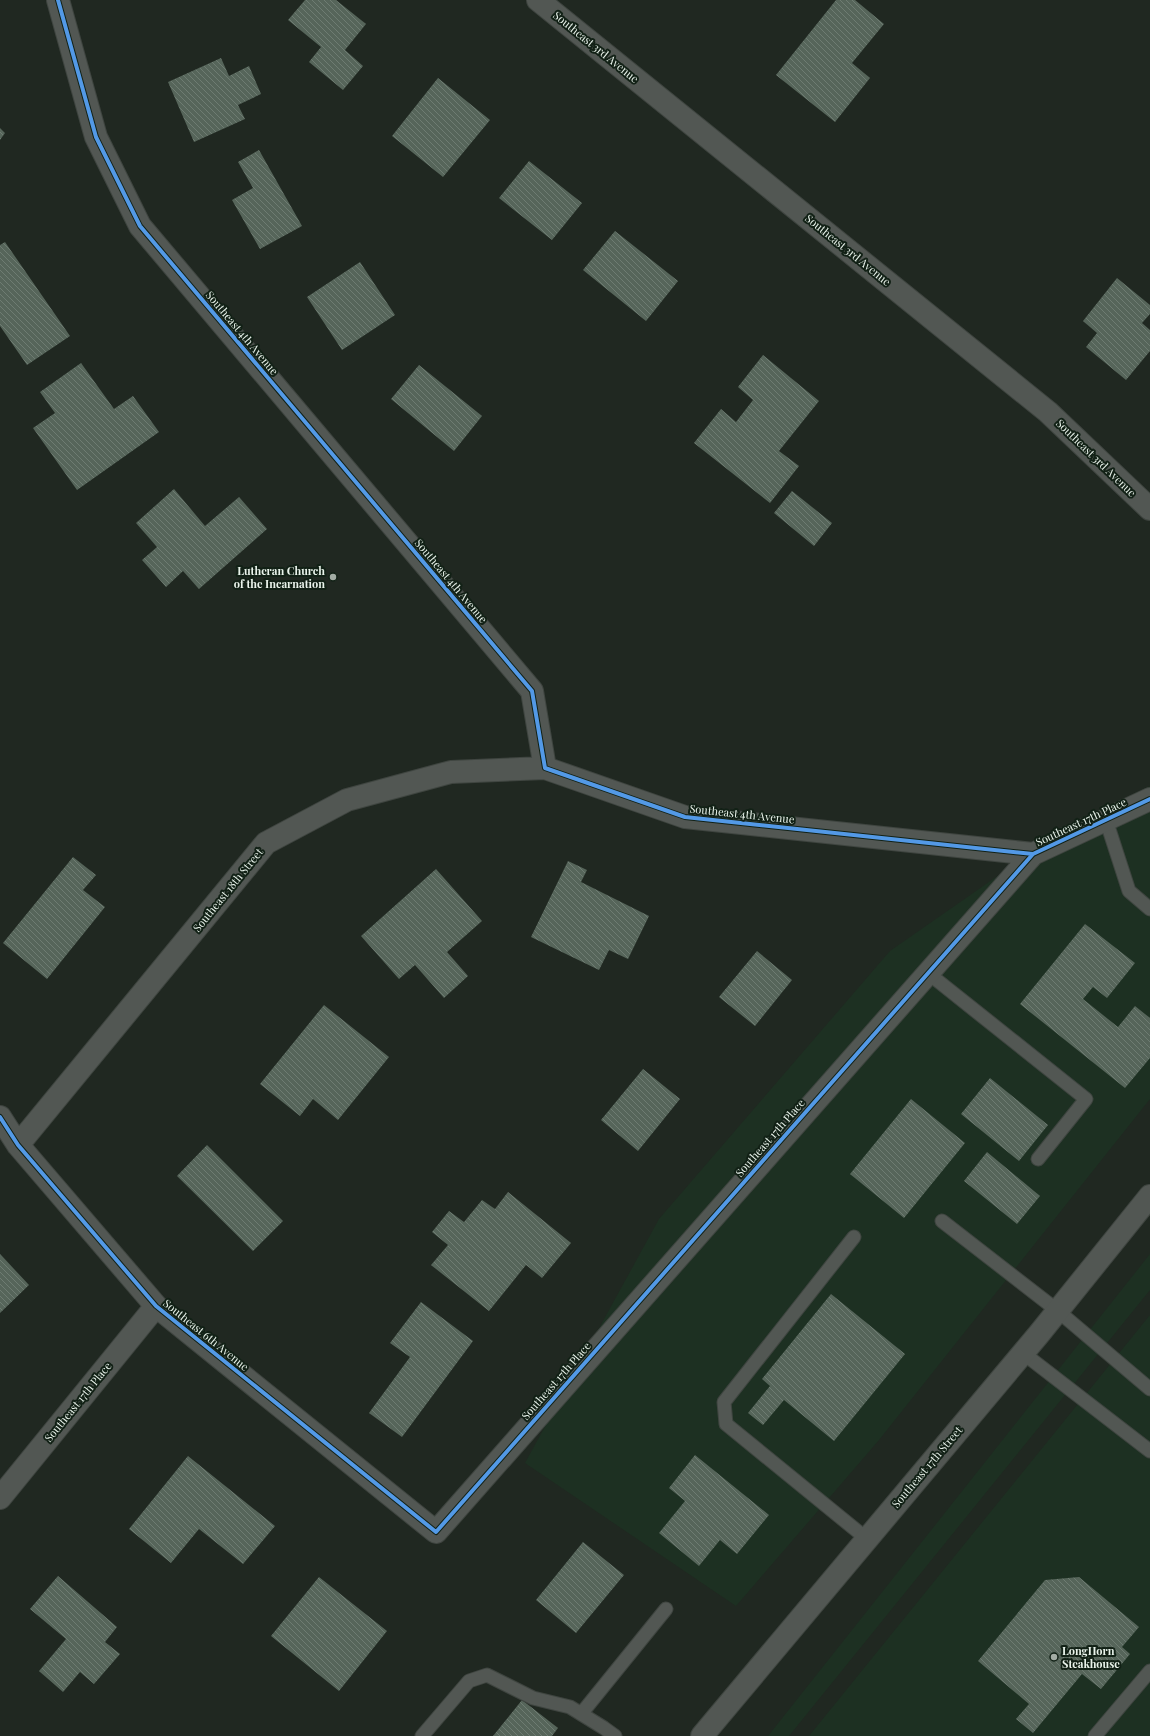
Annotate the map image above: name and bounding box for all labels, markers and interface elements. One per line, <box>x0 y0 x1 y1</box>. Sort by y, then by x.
street label: Southeast 3rd Avenue <box>550 7 642 86</box>
street label: Southeast 3rd Avenue <box>802 210 894 289</box>
street label: Southeast 4th Avenue <box>203 288 282 378</box>
street label: Southeast 3rd Avenue <box>1053 415 1140 500</box>
street label: Southeast 4th Avenue <box>412 536 491 626</box>
place label: Lutheran Church of the Incarnation <box>234 563 325 591</box>
marker: Lutheran Church of the Incarnation <box>328 572 338 582</box>
street label: Southeast 17th Place <box>1033 794 1129 849</box>
street label: Southeast 4th Avenue <box>689 801 796 827</box>
street label: Southeast 18th Street <box>189 845 266 935</box>
street label: Southeast 17th Place <box>732 1095 808 1180</box>
street label: Southeast 6th Avenue <box>160 1295 252 1374</box>
street label: Southeast 17th Place <box>518 1338 594 1423</box>
street label: Southeast 17th Place <box>41 1358 115 1445</box>
street label: Southeast 17th Street <box>888 1423 965 1511</box>
place label: LongHorn Steakhouse <box>1062 1643 1120 1671</box>
marker: LongHorn Steakhouse <box>1049 1652 1059 1662</box>

